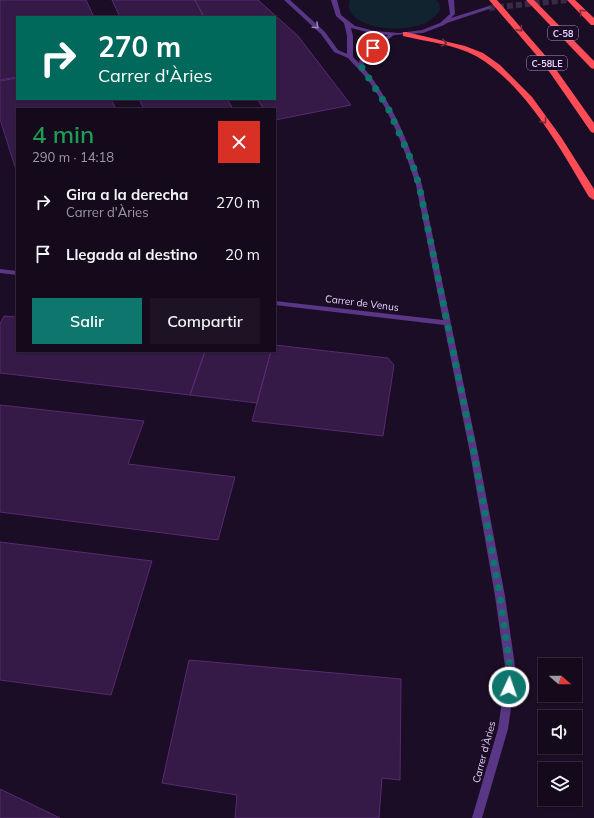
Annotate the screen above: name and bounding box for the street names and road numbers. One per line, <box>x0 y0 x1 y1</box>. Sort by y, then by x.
road number: C-58 <box>548 26 578 40</box>
road number: C-58LE <box>527 56 567 70</box>
street label: Carrer de Venus <box>324 292 400 314</box>
street label: Carrer d'Àries <box>469 720 499 784</box>

